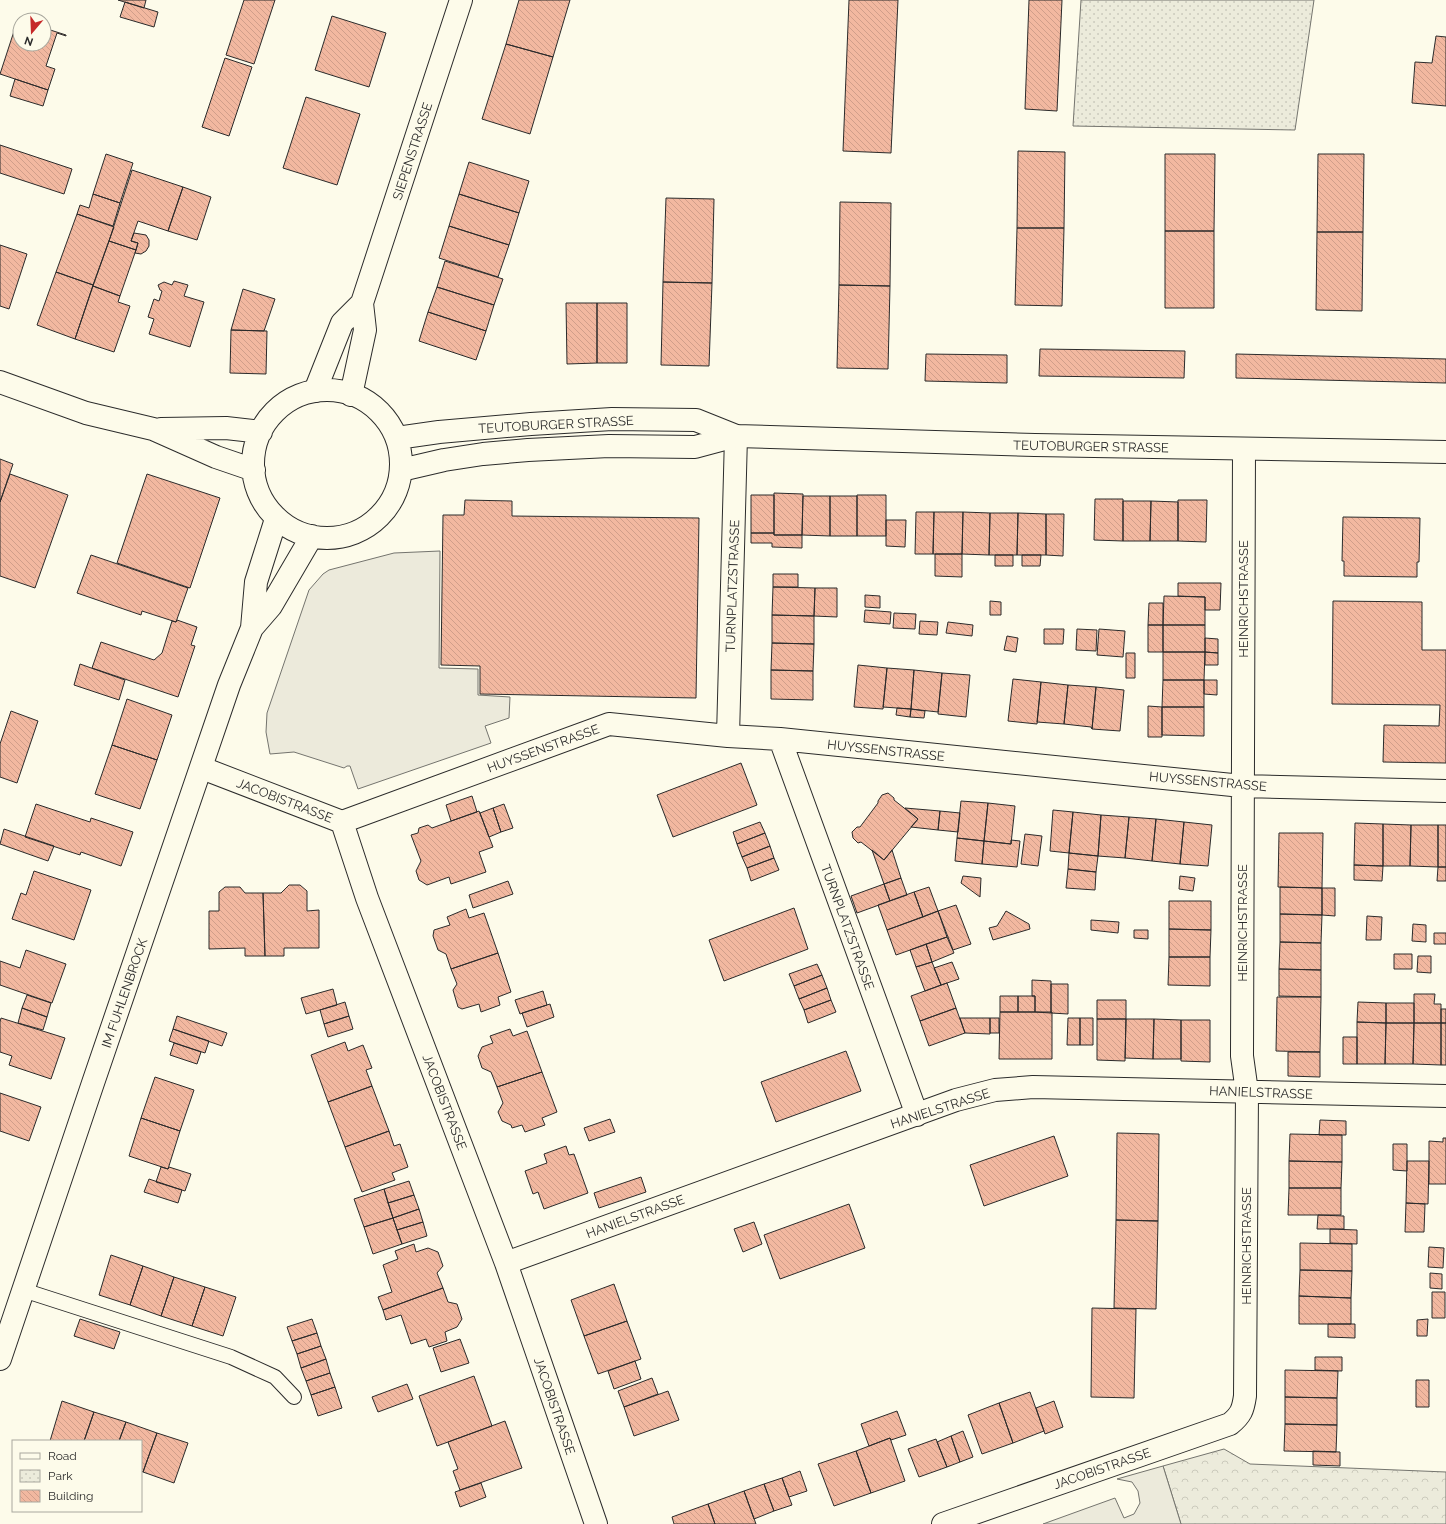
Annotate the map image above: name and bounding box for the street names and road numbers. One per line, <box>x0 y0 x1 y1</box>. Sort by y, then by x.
street label: SIEPENSTRASSE <box>390 100 435 202</box>
street label: TEUTOBURGER STRASSE <box>478 413 634 436</box>
street label: TEUTOBURGER STRASSE <box>1013 438 1169 455</box>
street label: TURNPLATZSTRASSE <box>723 519 742 653</box>
street label: HEINRICHSTRASSE <box>1236 540 1251 658</box>
street label: HUYSSENSTRASSE <box>485 721 601 776</box>
street label: HUYSSENSTRASSE <box>827 737 945 764</box>
street label: HUYSSENSTRASSE <box>1149 769 1267 794</box>
street label: JACOBISTRASSE <box>235 775 335 826</box>
street label: TURNPLATZSTRASSE <box>818 862 877 992</box>
street label: HEINRICHSTRASSE <box>1235 864 1250 982</box>
street label: IM FUHLENBROCK <box>99 936 150 1050</box>
street label: JACOBISTRASSE <box>419 1052 470 1152</box>
street label: HANIELSTRASSE <box>1209 1083 1313 1102</box>
street label: HANIELSTRASSE <box>889 1085 992 1132</box>
street label: HEINRICHSTRASSE <box>1239 1187 1254 1305</box>
street label: HANIELSTRASSE <box>584 1192 687 1241</box>
street label: JACOBISTRASSE <box>531 1356 578 1457</box>
street label: JACOBISTRASSE <box>1052 1445 1153 1492</box>

